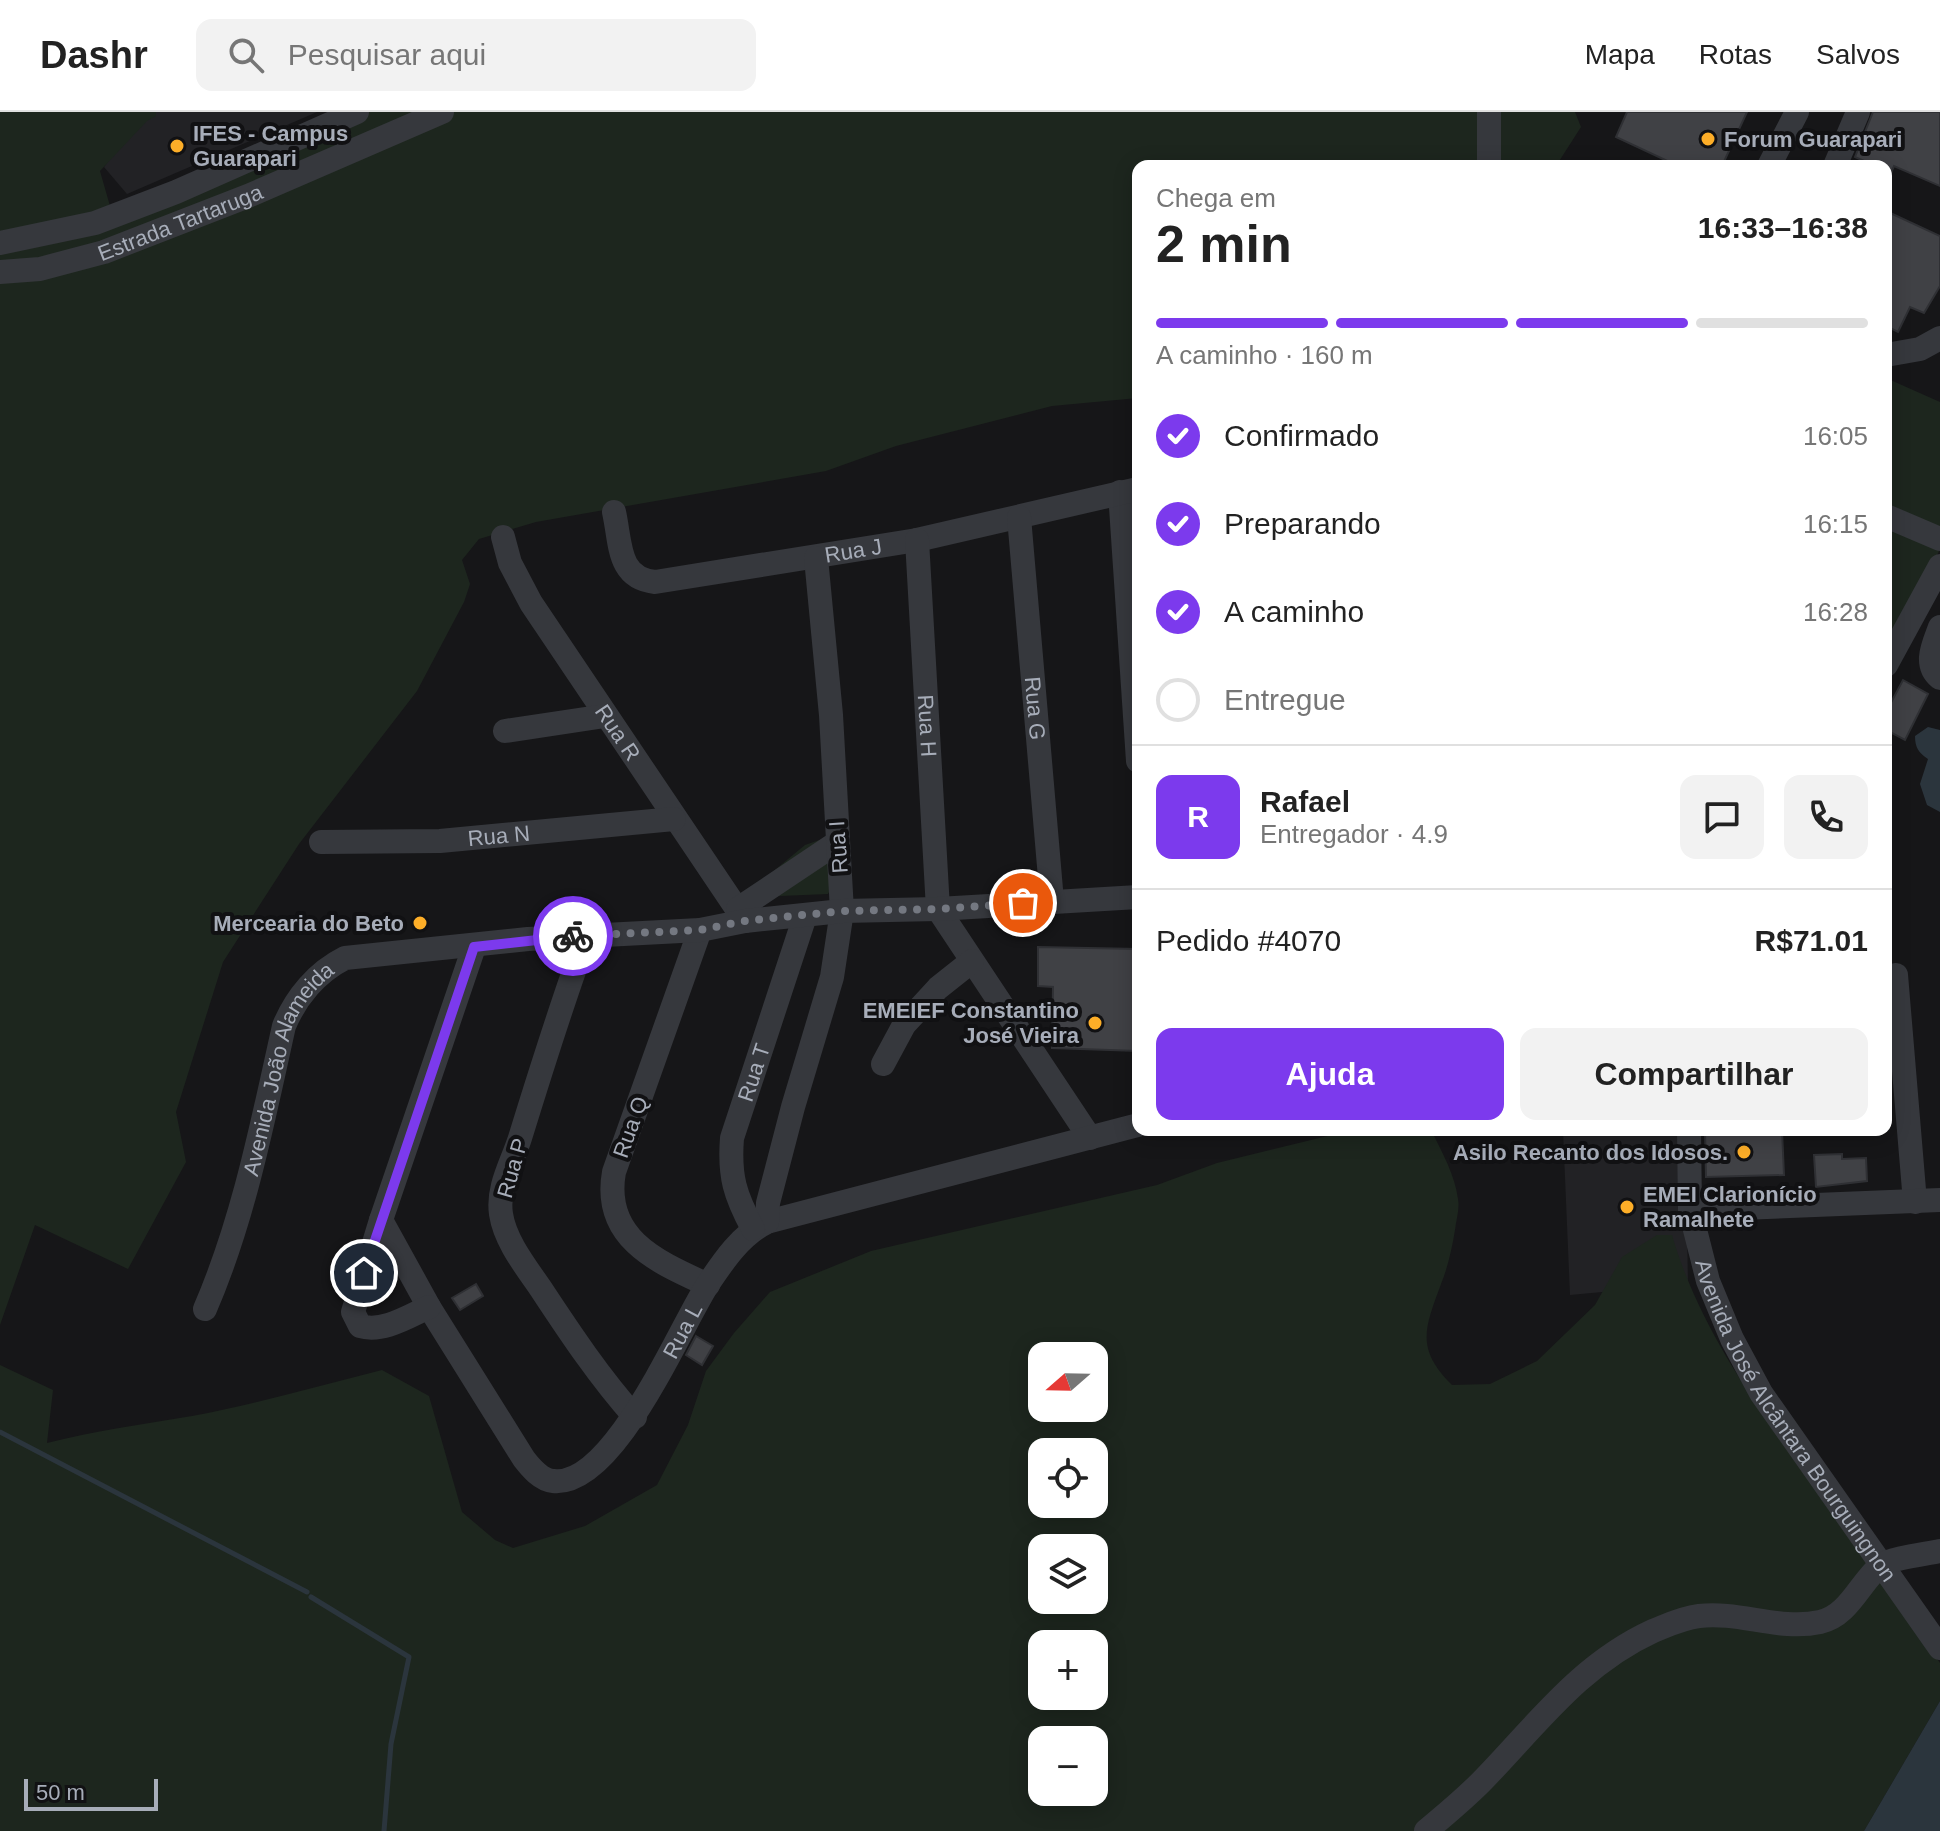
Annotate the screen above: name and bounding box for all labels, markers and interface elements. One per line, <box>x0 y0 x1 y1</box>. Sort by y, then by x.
search box <box>196 19 756 91</box>
icon: search <box>224 33 268 77</box>
text: Dashr <box>40 34 148 76</box>
text: Pesquisar aqui <box>288 38 486 71</box>
text: Mapa <box>1585 39 1655 70</box>
text: Rotas <box>1699 39 1772 70</box>
text: Salvos <box>1816 39 1900 70</box>
place label: IFES - Campus Guarapari <box>193 121 348 171</box>
place label: Forum Guarapari <box>1724 127 1902 152</box>
marker: Forum Guarapari <box>1699 130 1717 148</box>
marker: IFES - Campus Guarapari <box>168 137 186 155</box>
street label: Estrada Tartaruga <box>94 179 267 266</box>
text: Chega em <box>1156 183 1276 213</box>
text: 16:33–16:38 <box>1698 211 1868 244</box>
text: 2 min <box>1156 215 1292 273</box>
text: A caminho · 160 m <box>1156 340 1373 370</box>
icon: check <box>1156 414 1200 458</box>
text: Confirmado <box>1224 419 1379 452</box>
text: 16:05 <box>1803 421 1868 451</box>
icon: check <box>1156 502 1200 546</box>
text: Preparando <box>1224 507 1381 540</box>
text: 16:15 <box>1803 509 1868 539</box>
street label: Rua J <box>823 534 884 568</box>
icon: check <box>1156 590 1200 634</box>
text: A caminho <box>1224 595 1364 628</box>
text: 16:28 <box>1803 597 1868 627</box>
street label: Rua G <box>1020 676 1050 741</box>
text: Entregue <box>1224 683 1346 716</box>
street label: Rua H <box>913 694 941 758</box>
street label: Rua R <box>590 700 645 765</box>
button: chat <box>1680 775 1764 859</box>
button: phone <box>1784 775 1868 859</box>
text: Rafael <box>1260 785 1350 818</box>
text: R <box>1187 800 1209 833</box>
text: Entregador · 4.9 <box>1260 819 1448 849</box>
street label: Rua I <box>824 820 853 874</box>
street label: Rua N <box>467 821 531 851</box>
pin <box>989 869 1057 937</box>
icon: bag <box>1001 881 1045 925</box>
courier <box>533 896 613 976</box>
place label: Mercearia do Beto <box>213 911 404 936</box>
marker: Mercearia do Beto <box>411 914 429 932</box>
icon: bike <box>551 914 595 958</box>
text: Pedido #4070 <box>1156 924 1341 957</box>
text: R$71.01 <box>1755 924 1868 957</box>
street label: Avenida João Alameida <box>238 956 339 1178</box>
place label: EMEIEF Constantino José Vieira <box>863 998 1080 1048</box>
marker: EMEIEF Constantino José Vieira <box>1086 1014 1104 1032</box>
button: Ajuda <box>1156 1028 1504 1120</box>
button: Compartilhar <box>1520 1028 1868 1120</box>
street label: Rua T <box>733 1041 775 1105</box>
street label: Rua Q <box>608 1093 653 1161</box>
street label: Rua P <box>492 1135 533 1201</box>
place label: Asilo Recanto dos Idosos. <box>1453 1140 1728 1165</box>
marker: Asilo Recanto dos Idosos. <box>1735 1143 1753 1161</box>
place label: EMEI Clarionício Ramalhete <box>1643 1182 1817 1232</box>
marker: EMEI Clarionício Ramalhete <box>1618 1198 1636 1216</box>
pin <box>330 1239 398 1307</box>
icon: home <box>342 1251 386 1295</box>
street label: Avenida José Alcântara Bourguingnon <box>1690 1257 1901 1586</box>
street label: Rua L <box>658 1299 707 1363</box>
north arrow <box>1028 1342 1108 1422</box>
map controls <box>1028 1342 1108 1806</box>
button: locate <box>1028 1438 1108 1518</box>
button: layers <box>1028 1534 1108 1614</box>
button: + <box>1028 1630 1108 1710</box>
button: − <box>1028 1726 1108 1806</box>
scale bar <box>24 1775 158 1811</box>
text: 50 m <box>36 1780 85 1805</box>

